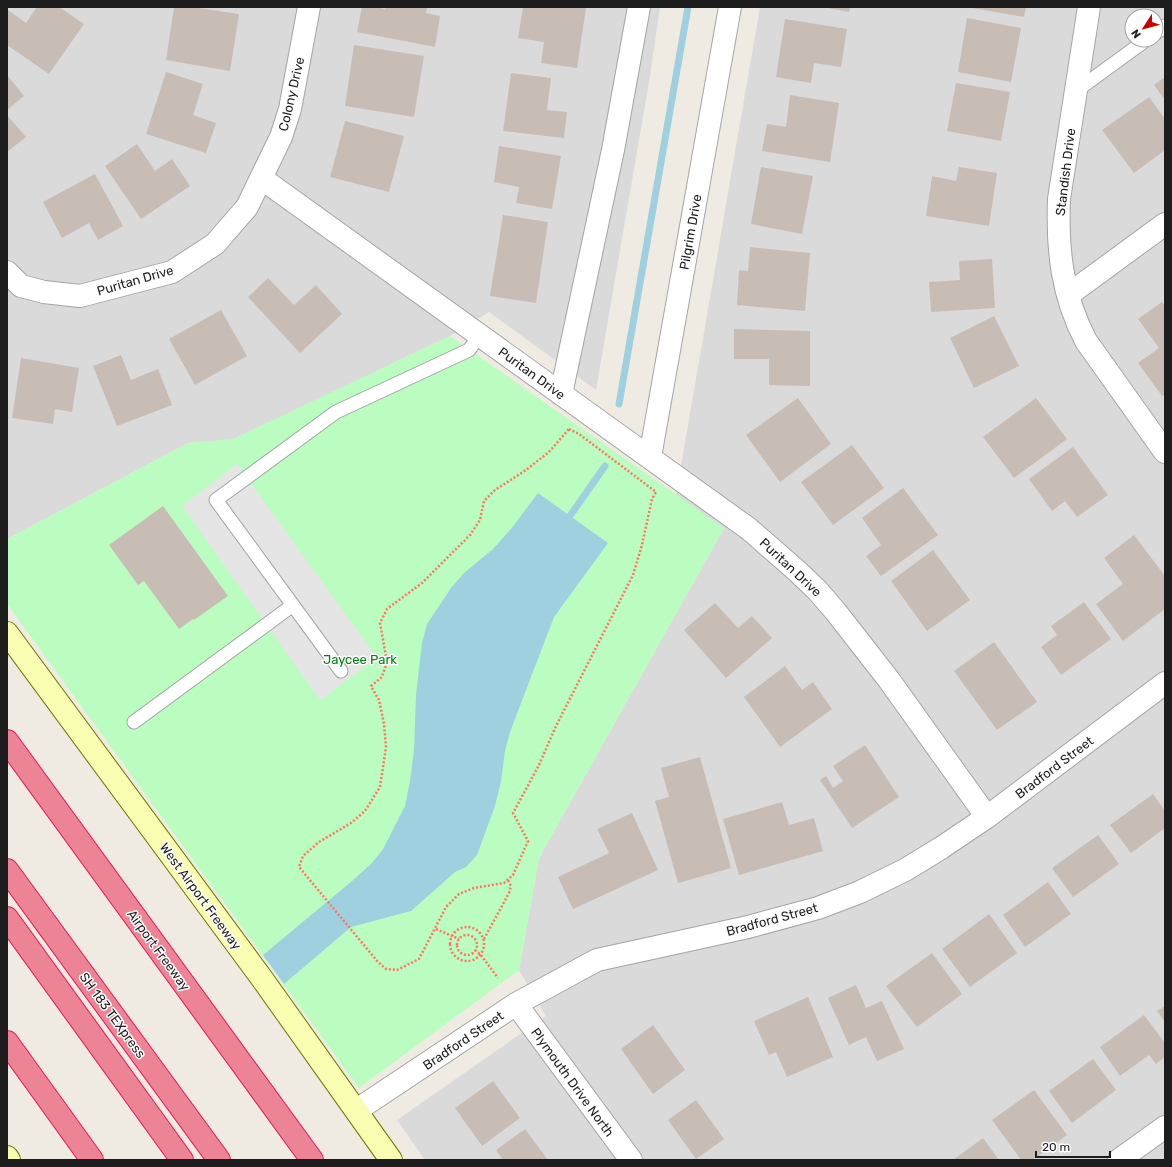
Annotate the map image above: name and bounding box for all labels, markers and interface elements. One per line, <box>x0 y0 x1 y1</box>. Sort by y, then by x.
north arrow <box>1124 8 1164 48</box>
text: N <box>1129 26 1144 41</box>
street label: Colony Drive <box>276 56 307 133</box>
street label: Standish Drive <box>1053 127 1078 217</box>
street label: Pilgrim Drive <box>676 193 706 271</box>
street label: Puritan Drive <box>95 262 175 299</box>
street label: Puritan Drive <box>495 344 568 403</box>
street label: Puritan Drive <box>757 535 825 600</box>
park label: Jaycee Park <box>323 652 397 667</box>
street label: Bradford Street <box>1012 733 1096 802</box>
street label: West Airport Freeway <box>157 839 245 953</box>
street label: Bradford Street <box>725 900 820 939</box>
street label: Airport Freeway <box>124 906 194 994</box>
street label: SH 183 TEXpress <box>77 970 149 1061</box>
street label: Bradford Street <box>420 1008 506 1073</box>
street label: Plymouth Drive North <box>528 1025 617 1140</box>
scale bar <box>1036 1133 1110 1159</box>
text: 20 m <box>1042 1140 1070 1154</box>

